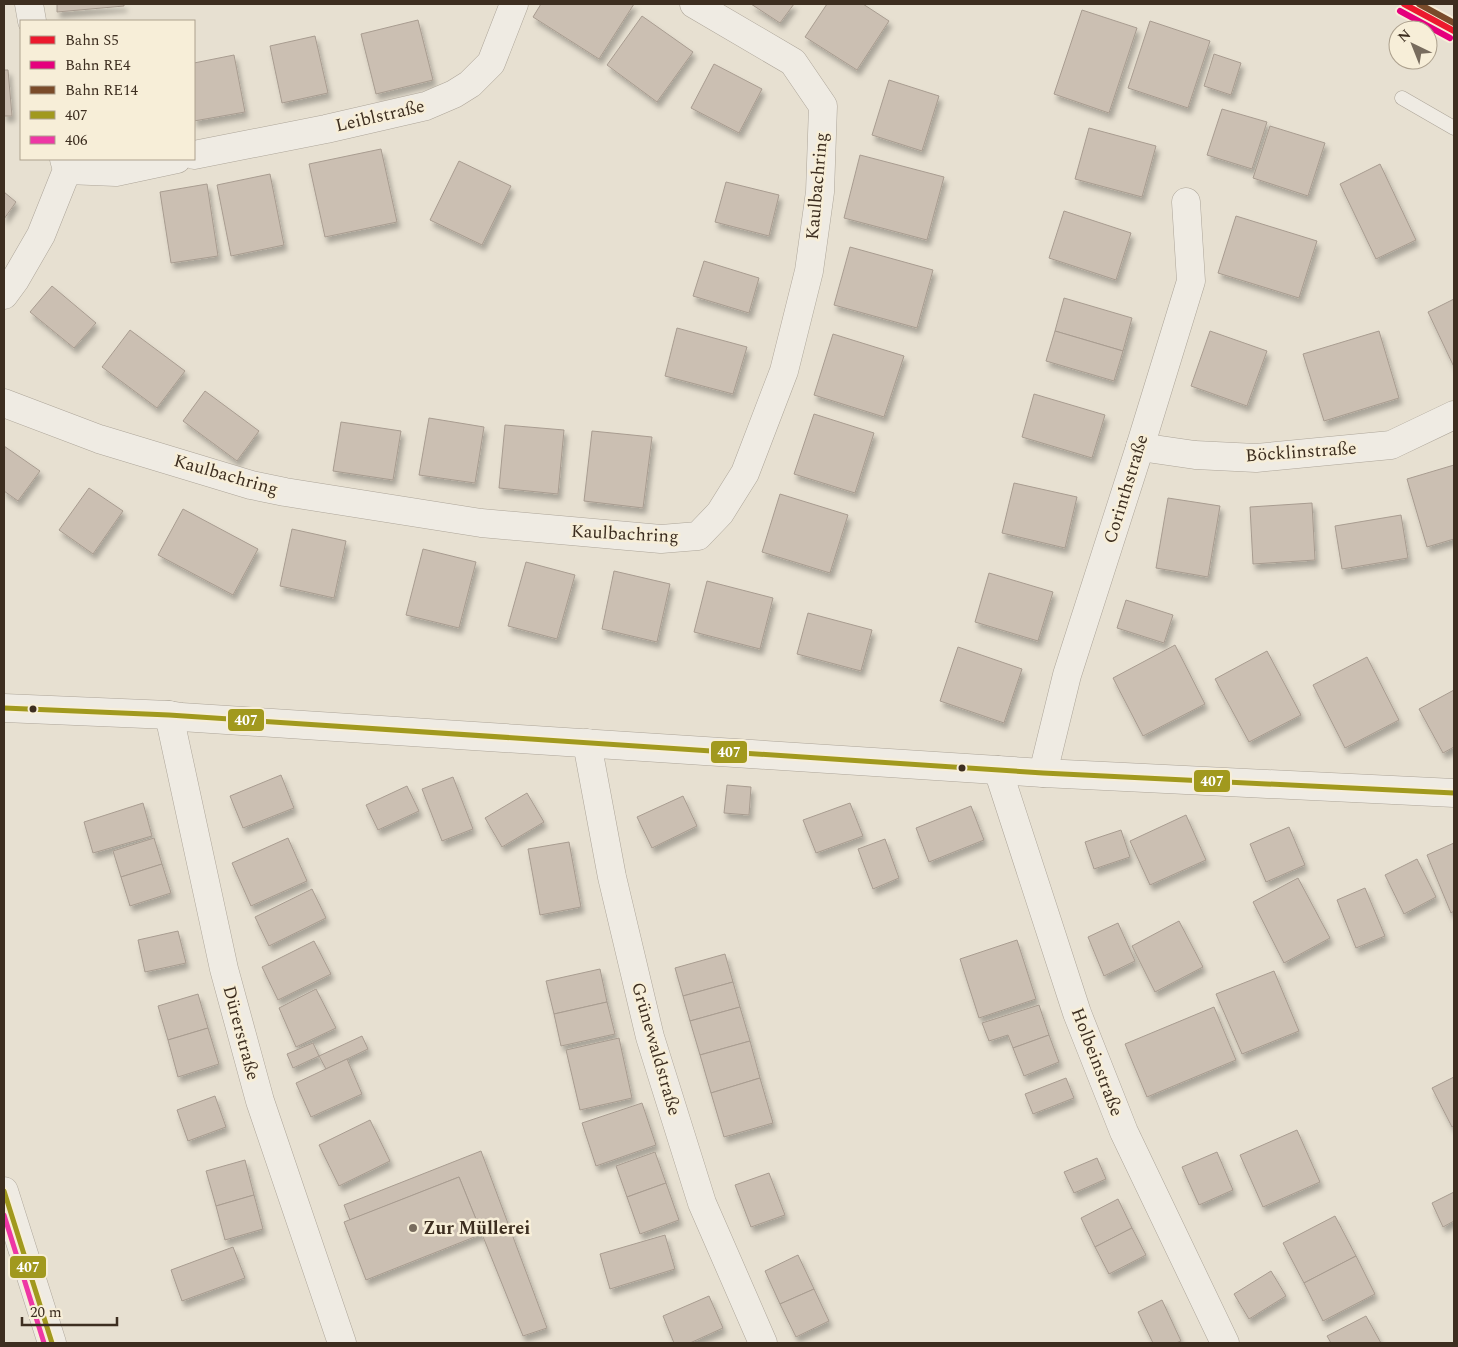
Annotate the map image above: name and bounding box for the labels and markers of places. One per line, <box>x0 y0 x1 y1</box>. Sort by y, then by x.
unlabelled marker <box>28 704 38 714</box>
unlabelled marker <box>957 763 967 773</box>
place label: Zur Müllerei <box>423 1215 530 1242</box>
marker: Zur Müllerei <box>407 1222 419 1234</box>

